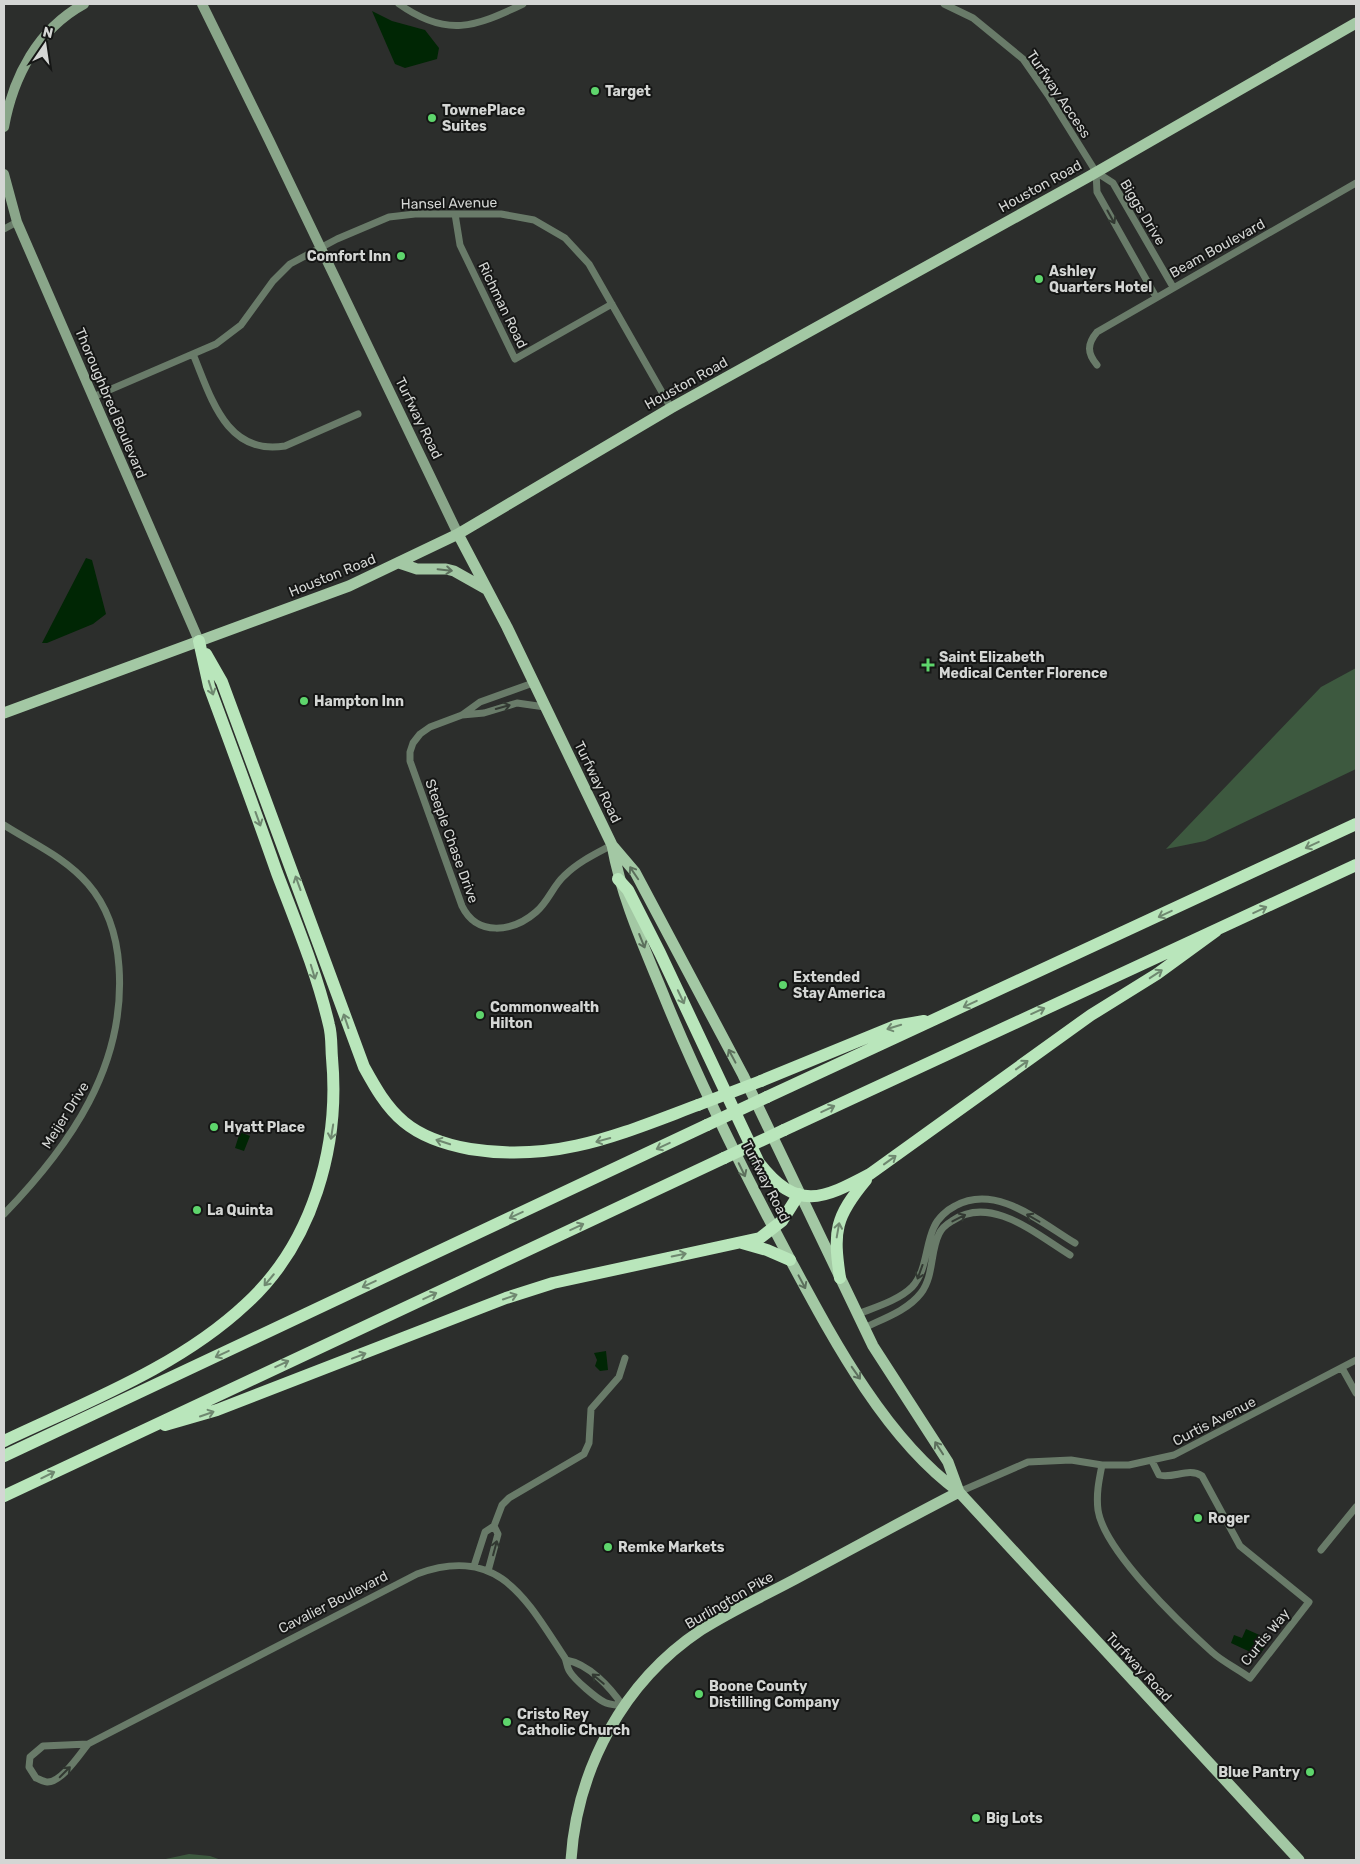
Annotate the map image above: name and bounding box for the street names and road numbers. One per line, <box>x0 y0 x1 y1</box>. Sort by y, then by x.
street label: Turfway Access <box>1023 47 1094 141</box>
street label: Houston Road <box>996 157 1085 216</box>
street label: Biggs Drive <box>1116 176 1169 248</box>
street label: Hansel Avenue <box>401 194 498 213</box>
street label: Beam Boulevard <box>1167 215 1268 282</box>
street label: Richman Road <box>474 259 531 351</box>
street label: Thoroughbred Boulevard <box>71 326 150 481</box>
street label: Houston Road <box>642 354 731 413</box>
street label: Turfway Road <box>391 375 446 462</box>
street label: Houston Road <box>286 550 378 601</box>
street label: Turfway Road <box>570 739 625 826</box>
street label: Steeple Chase Drive <box>421 777 482 906</box>
street label: Meijer Drive <box>38 1078 93 1152</box>
street label: Turfway Road <box>738 1138 793 1225</box>
street label: Curtis Avenue <box>1170 1393 1259 1450</box>
street label: Cavalier Boulevard <box>276 1567 391 1637</box>
street label: Burlington Pike <box>682 1568 777 1633</box>
street label: Curtis Way <box>1237 1605 1294 1669</box>
street label: Turfway Road <box>1102 1629 1175 1706</box>

